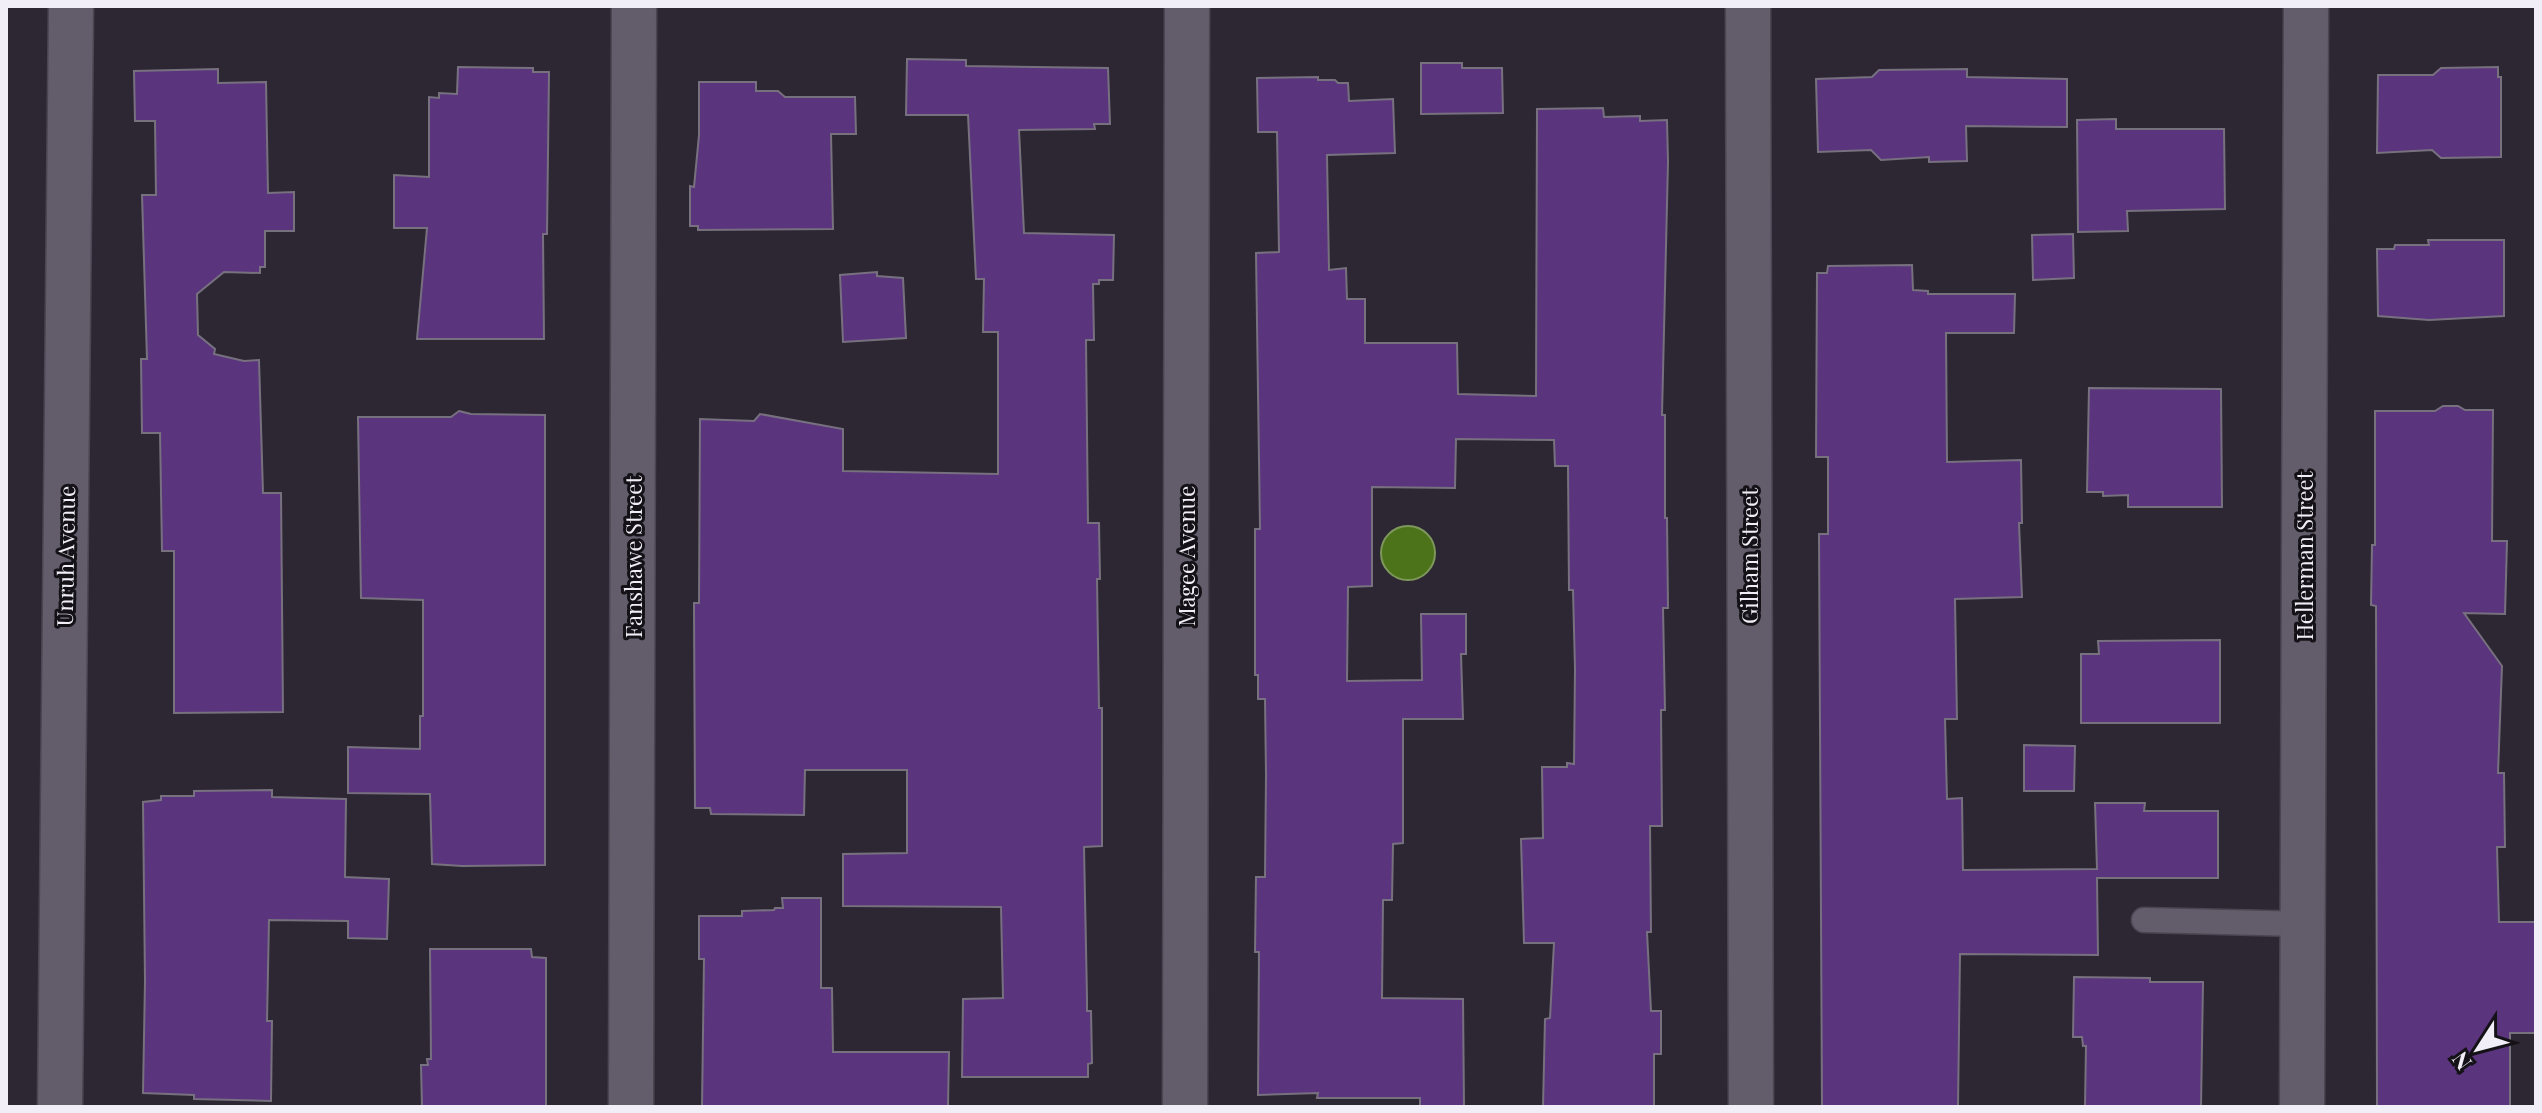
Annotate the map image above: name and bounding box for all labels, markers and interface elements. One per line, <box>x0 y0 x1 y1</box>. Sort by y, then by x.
street label: Hellerman Street <box>2289 470 2319 640</box>
street label: Fanshawe Street <box>618 475 648 638</box>
street label: Unruh Avenue <box>49 485 81 627</box>
street label: Magee Avenue <box>1171 486 1201 627</box>
street label: Gilham Street <box>1734 487 1764 624</box>
north arrow <box>2438 1009 2518 1089</box>
text: N <box>2444 1046 2478 1077</box>

